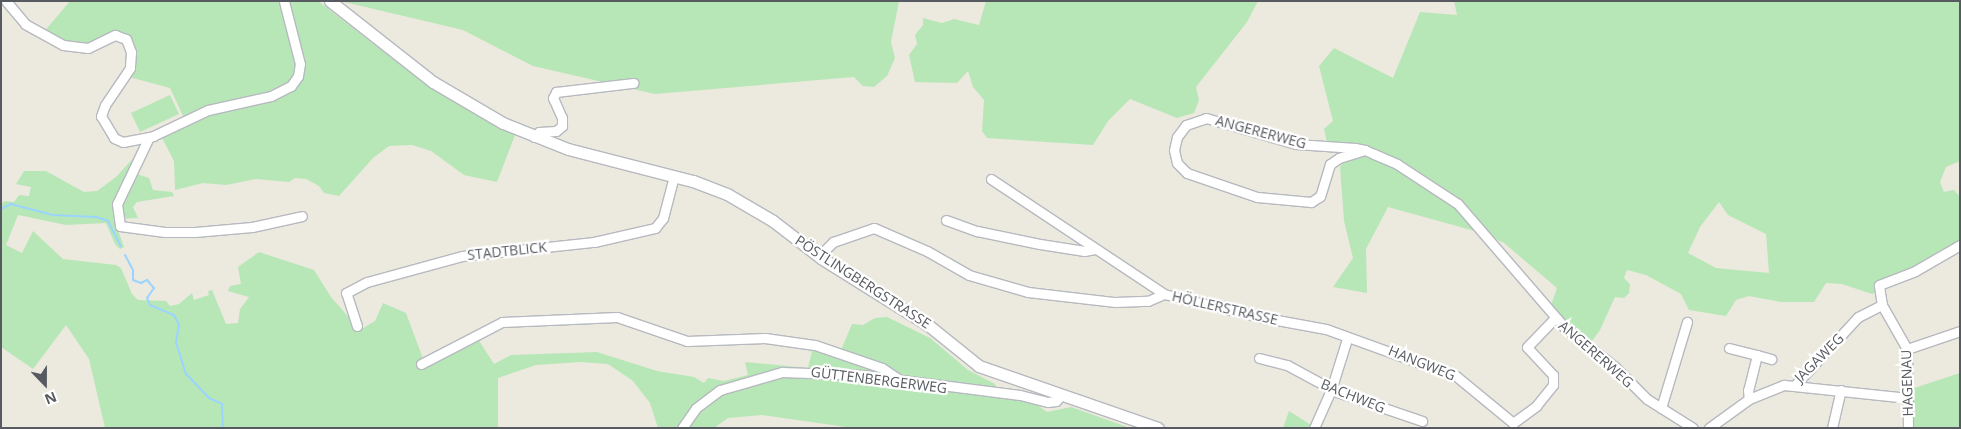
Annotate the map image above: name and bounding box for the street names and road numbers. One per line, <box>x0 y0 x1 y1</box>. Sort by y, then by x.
street label: ANGERERWEG <box>1214 112 1308 152</box>
street label: PÖSTLINGBERGSTRASSE <box>792 232 934 332</box>
street label: STADTBLICK <box>466 238 548 264</box>
street label: HÖLLERSTRASSE <box>1170 288 1280 328</box>
street label: ANGERERWEG <box>1555 317 1637 391</box>
street label: JAGAWEG <box>1791 330 1847 386</box>
street label: HANGWEG <box>1386 342 1458 384</box>
street label: HAGENAU <box>1897 349 1917 417</box>
street label: GÜTTENBERGERWEG <box>810 363 948 397</box>
street label: BACHWEG <box>1318 375 1388 417</box>

